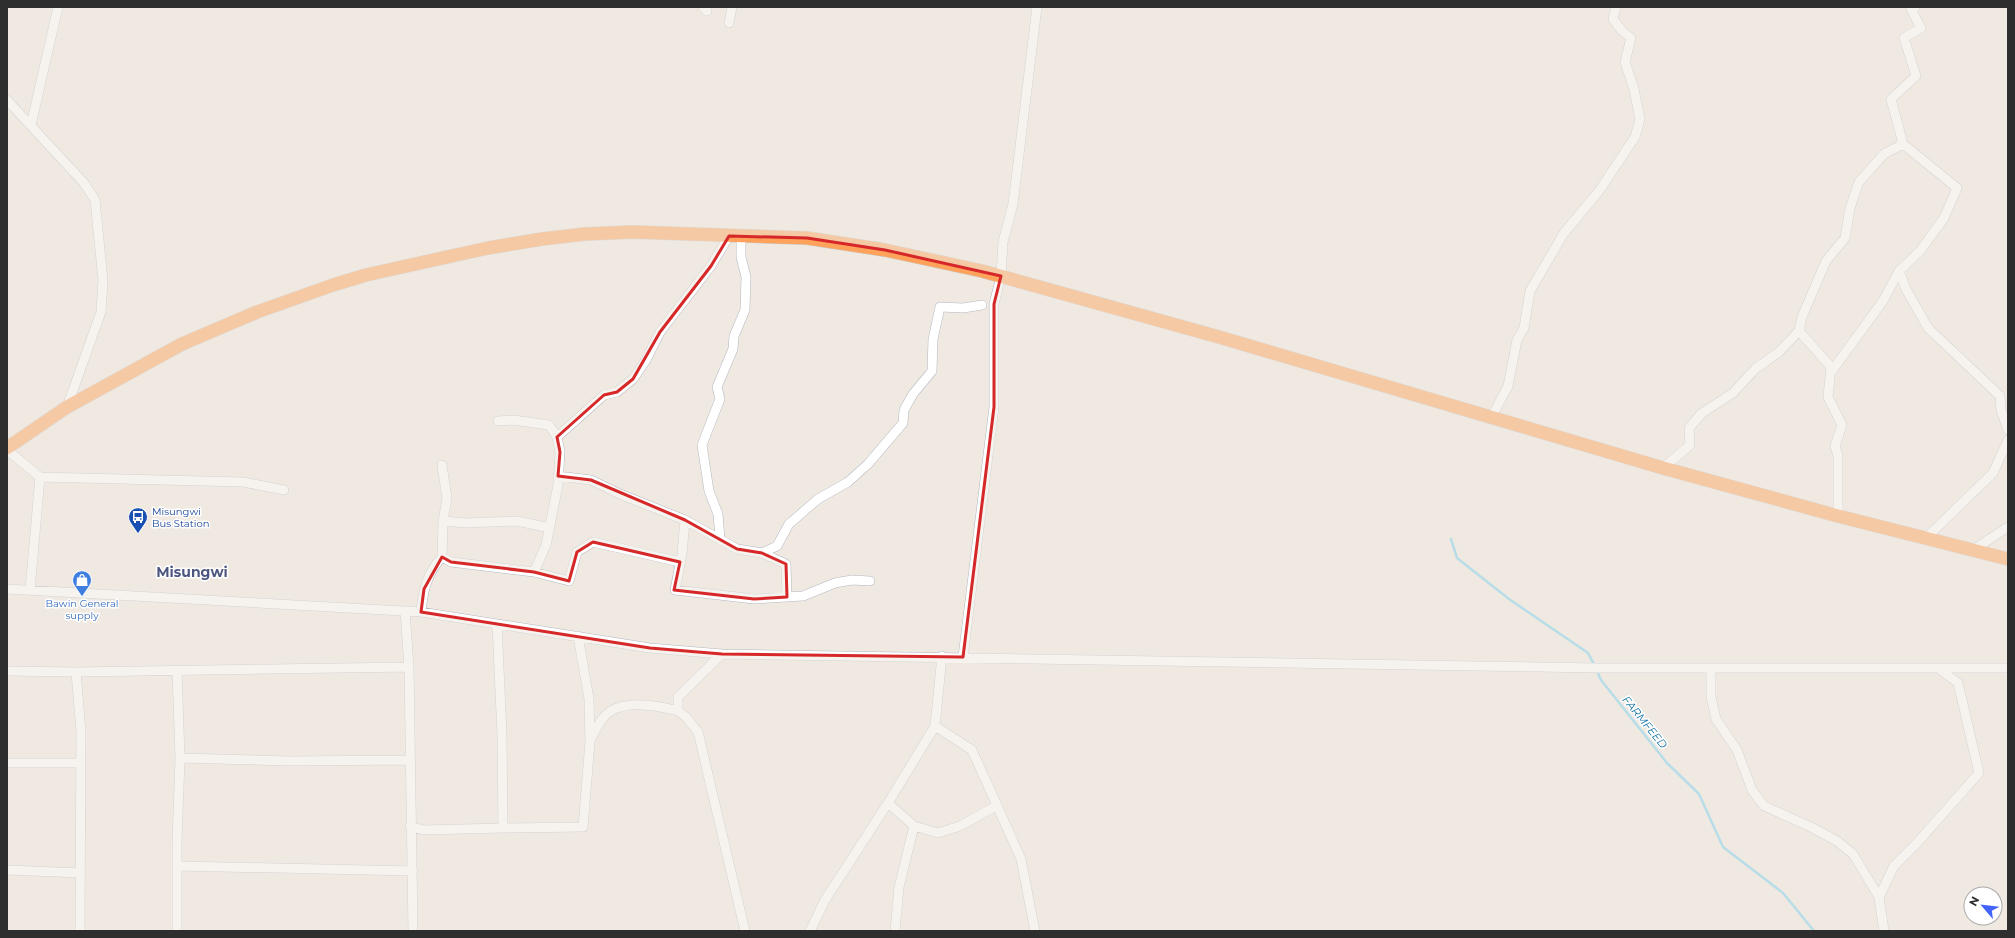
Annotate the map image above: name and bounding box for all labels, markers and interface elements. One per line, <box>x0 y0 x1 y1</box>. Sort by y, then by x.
place label: Misungwi Bus Station <box>152 505 209 530</box>
bus stop icon: Misungwi Bus Station <box>127 506 149 534</box>
district label: Misungwi <box>156 563 228 581</box>
shop icon: Bawin General supply <box>71 569 93 597</box>
place label: Bawin General supply <box>46 597 118 622</box>
water label: FARMFEED <box>1620 693 1670 751</box>
north arrow <box>1963 886 2003 926</box>
text: N <box>1966 894 1982 909</box>

